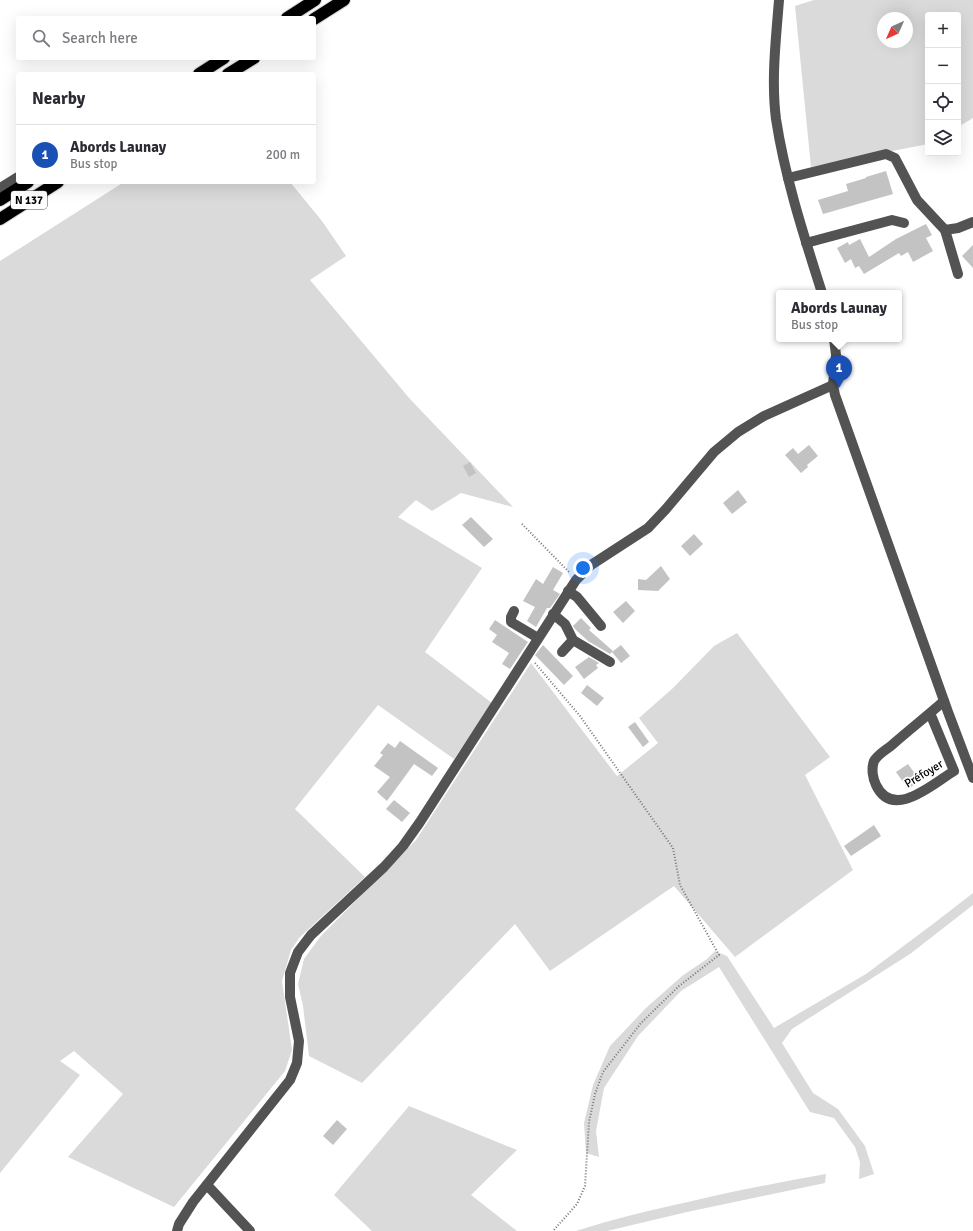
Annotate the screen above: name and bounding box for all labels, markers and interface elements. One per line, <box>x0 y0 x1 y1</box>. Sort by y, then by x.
north arrow <box>877 12 913 48</box>
map controls <box>925 12 961 156</box>
button: + <box>925 12 961 48</box>
search box <box>16 16 316 60</box>
icon: search <box>30 27 52 49</box>
text: Search here <box>62 29 138 47</box>
button: − <box>925 48 961 84</box>
button: locate <box>925 84 961 120</box>
text: Nearby <box>32 88 85 109</box>
button: layers <box>925 120 961 156</box>
text: Abords Launay <box>70 138 166 156</box>
text: 1 <box>41 147 49 163</box>
text: 200 m <box>266 147 300 163</box>
text: Bus stop <box>70 156 117 172</box>
road number: N 137 <box>11 191 47 209</box>
popup <box>776 290 902 342</box>
text: Abords Launay <box>791 299 887 317</box>
text: Bus stop <box>791 317 838 333</box>
pin: 1 <box>826 355 852 388</box>
your location <box>573 558 593 578</box>
street label: Préfoyer <box>902 756 947 791</box>

